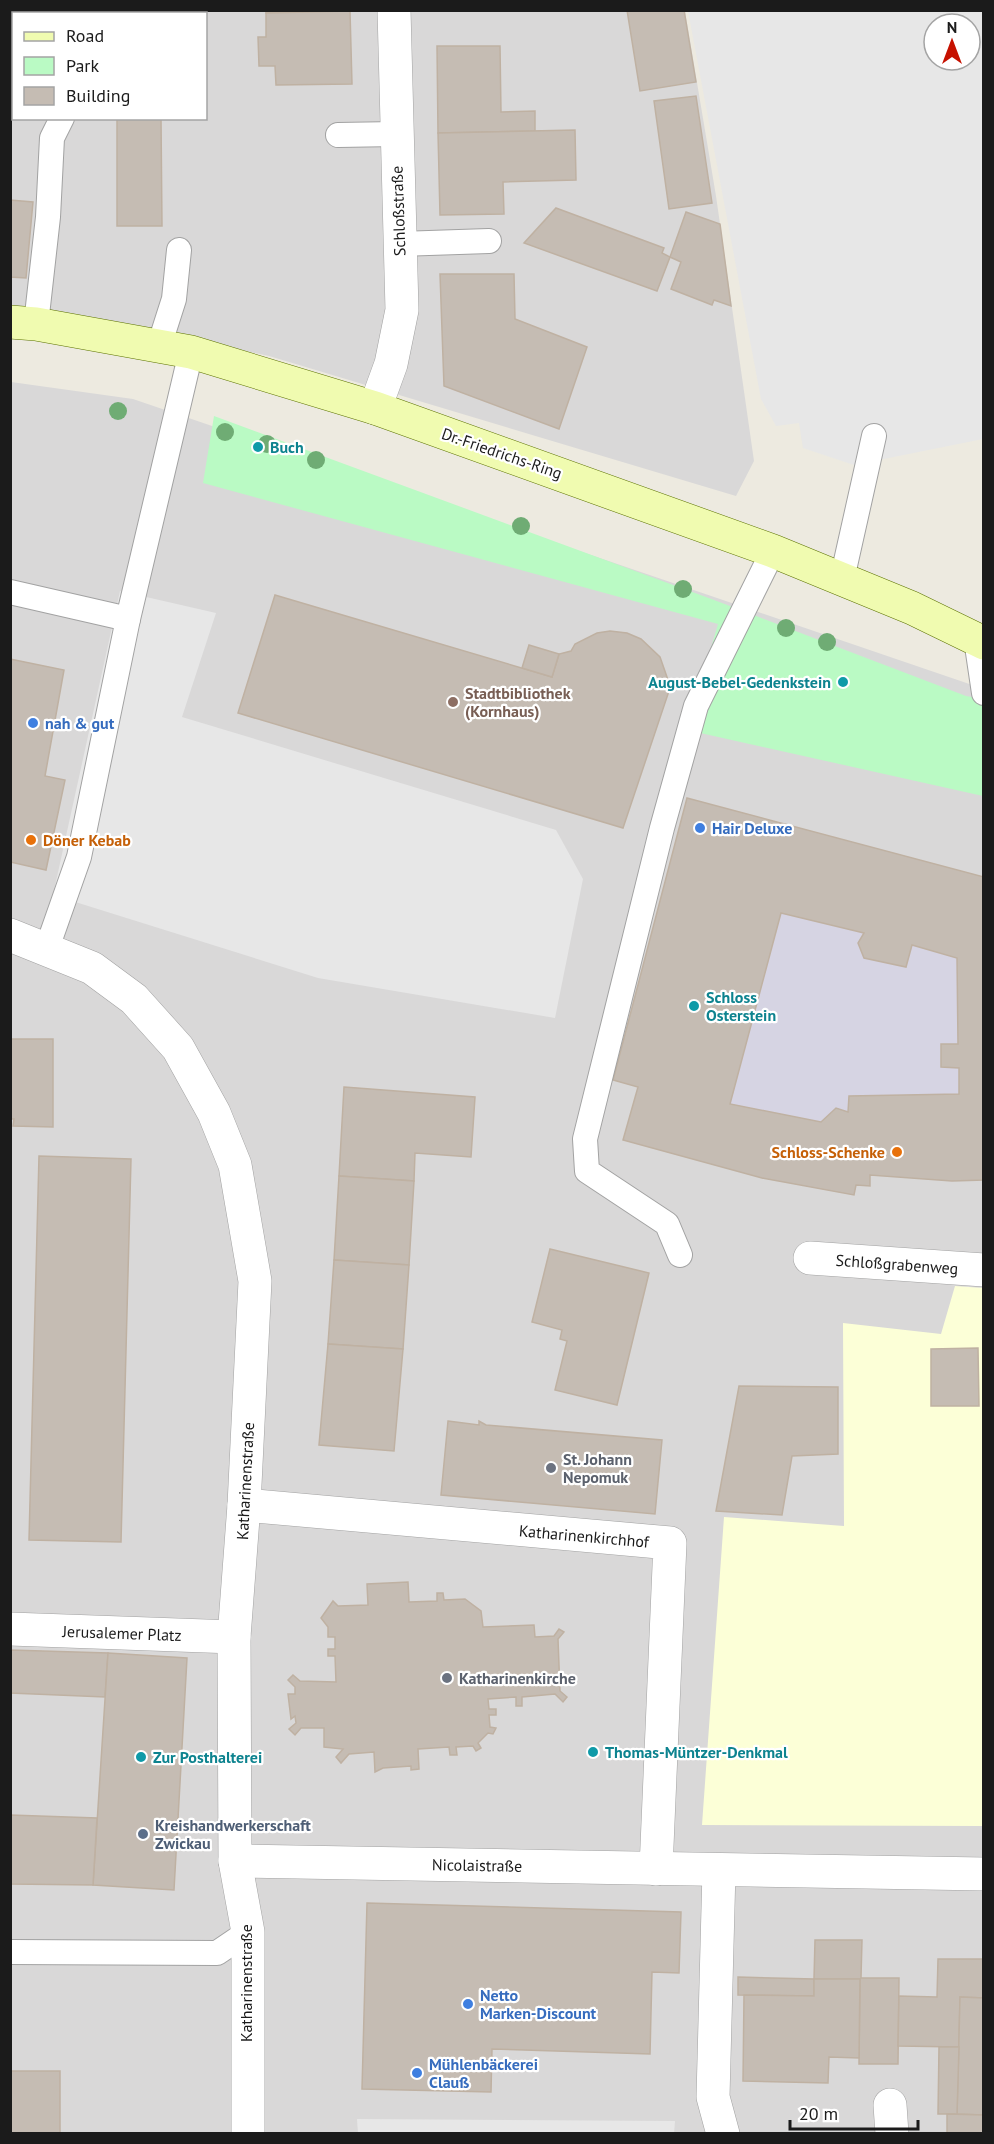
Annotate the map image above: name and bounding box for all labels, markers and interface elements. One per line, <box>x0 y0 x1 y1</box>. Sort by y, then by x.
legend <box>12 12 207 120</box>
north arrow <box>922 12 982 72</box>
text: N <box>947 17 957 37</box>
text: Road <box>66 24 104 47</box>
text: Park <box>66 54 99 77</box>
text: Building <box>66 84 130 107</box>
street label: Schloßstraße <box>386 166 410 256</box>
street label: Dr.-Friedrichs-Ring <box>439 423 565 483</box>
place label: Buch <box>270 437 304 457</box>
marker: Buch <box>251 440 265 454</box>
place label: August-Bebel-Gedenkstein <box>648 672 831 692</box>
marker: August-Bebel-Gedenkstein <box>836 675 850 689</box>
place label: Stadtbibliothek (Kornhaus) <box>465 683 571 721</box>
marker: Stadtbibliothek (Kornhaus) <box>446 695 460 709</box>
place label: nah & gut <box>45 713 115 733</box>
marker: nah & gut <box>26 716 40 730</box>
place label: Hair Deluxe <box>712 818 792 838</box>
marker: Hair Deluxe <box>693 821 707 835</box>
place label: Döner Kebab <box>43 830 131 850</box>
marker: Döner Kebab <box>24 833 38 847</box>
place label: Schloss Osterstein <box>706 987 776 1025</box>
marker: Schloss Osterstein <box>687 999 701 1013</box>
place label: Schloss-Schenke <box>772 1142 885 1162</box>
marker: Schloss-Schenke <box>890 1145 904 1159</box>
street label: Schloßgrabenweg <box>835 1250 959 1278</box>
street label: Katharinenstraße <box>232 1422 258 1540</box>
place label: St. Johann Nepomuk <box>563 1449 632 1487</box>
marker: St. Johann Nepomuk <box>544 1461 558 1475</box>
street label: Katharinenkirchhof <box>518 1520 651 1552</box>
street label: Jerusalemer Platz <box>61 1621 182 1645</box>
place label: Katharinenkirche <box>459 1668 576 1688</box>
marker: Katharinenkirche <box>440 1671 454 1685</box>
place label: Thomas-Müntzer-Denkmal <box>605 1742 788 1762</box>
marker: Thomas-Müntzer-Denkmal <box>586 1745 600 1759</box>
place label: Zur Posthalterei <box>153 1747 262 1767</box>
marker: Zur Posthalterei <box>134 1750 148 1764</box>
place label: Kreishandwerkerschaft Zwickau <box>155 1815 311 1853</box>
marker: Kreishandwerkerschaft Zwickau <box>136 1827 150 1841</box>
street label: Nicolaistraße <box>432 1854 522 1876</box>
street label: Katharinenstraße <box>236 1924 256 2042</box>
place label: Netto Marken-Discount <box>480 1985 597 2023</box>
marker: Netto Marken-Discount <box>461 1997 475 2011</box>
place label: Mühlenbäckerei Clauß <box>429 2054 538 2092</box>
marker: Mühlenbäckerei Clauß <box>410 2066 424 2080</box>
scale bar <box>790 2093 918 2131</box>
text: 20 m <box>799 2102 838 2125</box>

